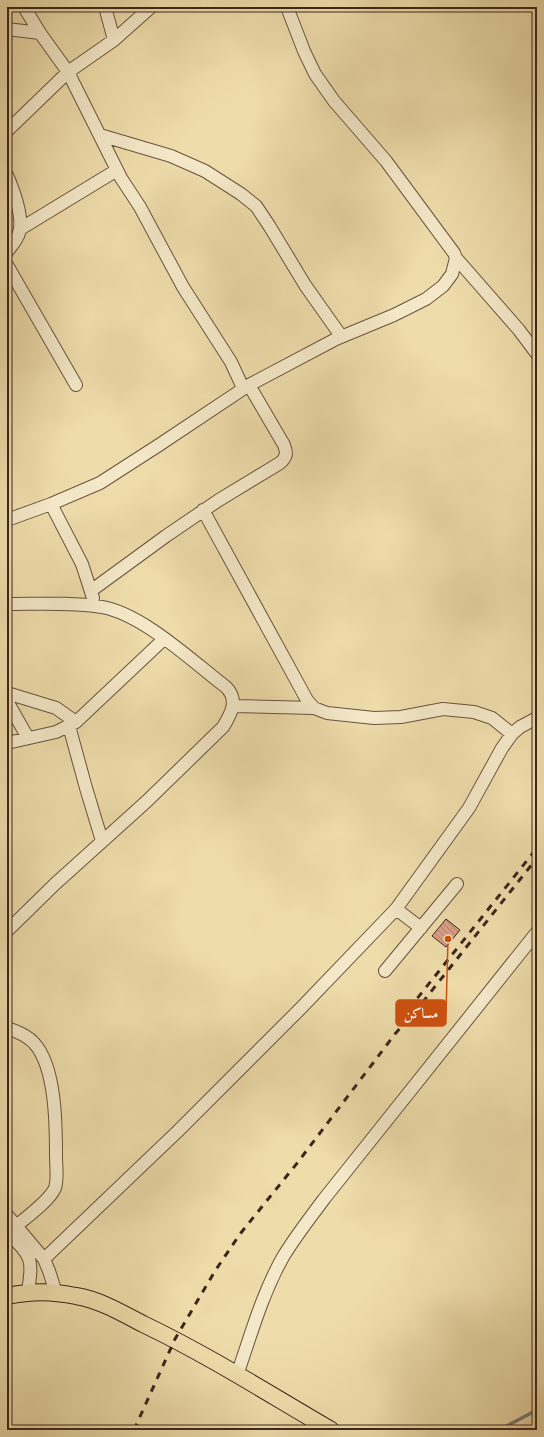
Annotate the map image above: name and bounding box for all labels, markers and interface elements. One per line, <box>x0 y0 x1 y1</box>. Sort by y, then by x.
callout: مساكن <box>396 1000 446 1026</box>
text: مساكن <box>404 1005 438 1023</box>

